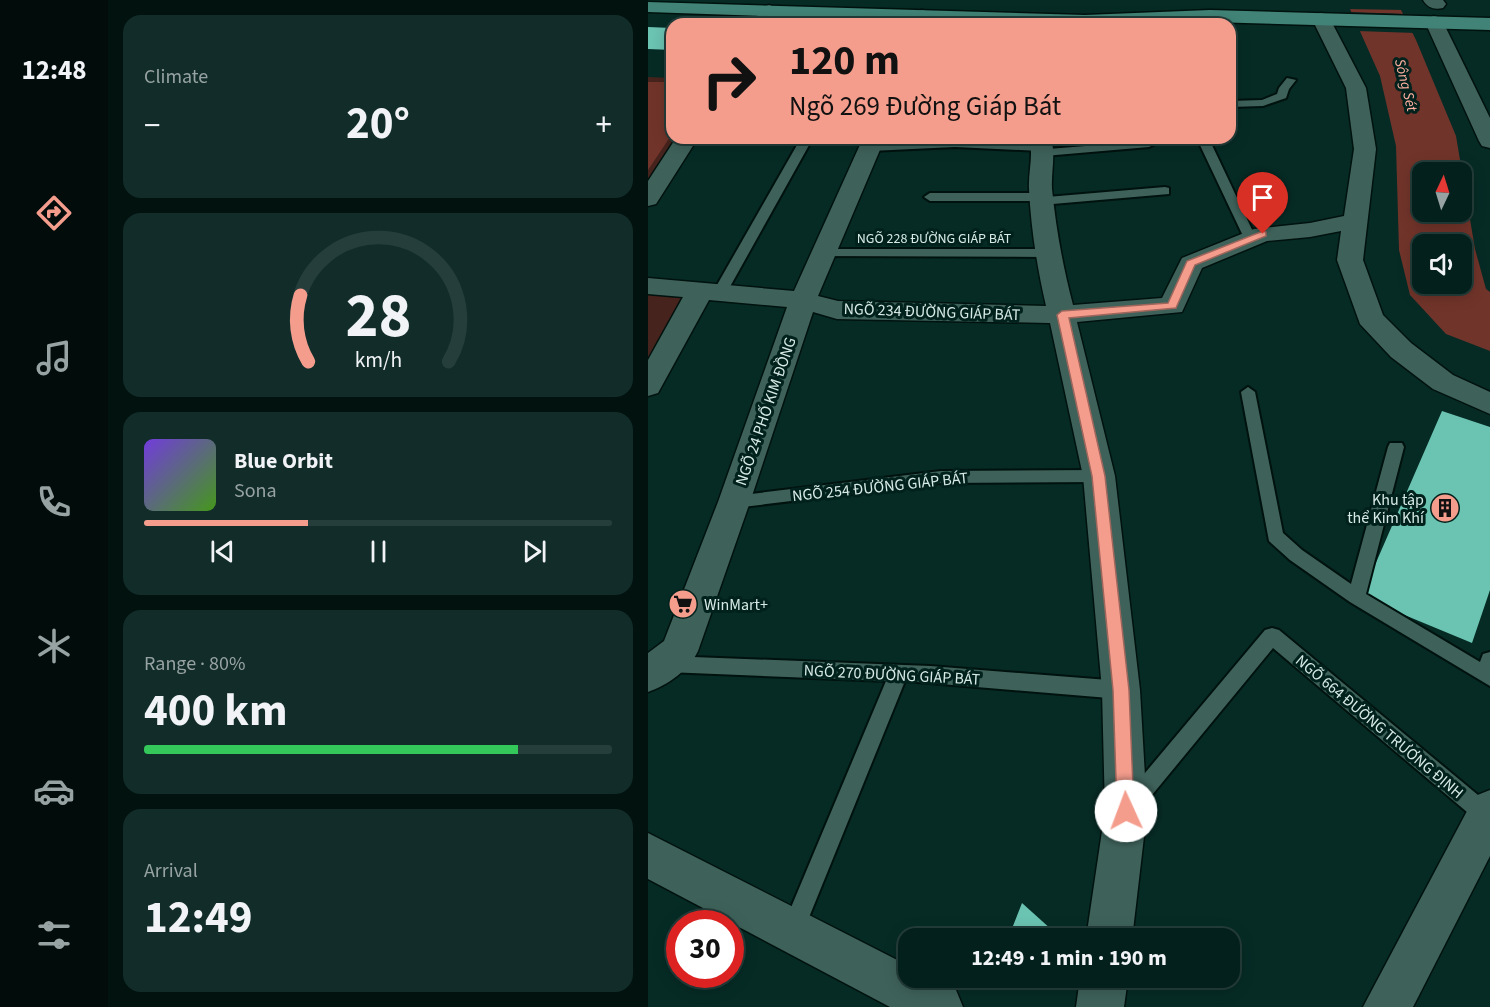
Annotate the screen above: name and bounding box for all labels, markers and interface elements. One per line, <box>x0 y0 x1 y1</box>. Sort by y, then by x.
text: 120 m <box>789 31 900 91</box>
icon: right <box>690 42 768 120</box>
text: 12:48 <box>21 51 87 90</box>
water label: Sông Sét <box>1389 57 1422 115</box>
text: Climate <box>144 63 208 91</box>
text: Ngõ 269 Đường Giáp Bát <box>789 87 1061 126</box>
text: 20° <box>346 92 410 156</box>
text: − <box>144 102 160 149</box>
text: + <box>596 102 612 149</box>
north arrow <box>1412 162 1472 222</box>
map controls <box>1412 162 1472 294</box>
pin <box>1237 172 1288 234</box>
icon: arrive <box>1246 181 1279 214</box>
icon: directions <box>33 192 75 234</box>
street label: NGÕ 228 ĐƯỜNG GIÁP BÁT <box>857 229 1012 249</box>
button: sound <box>1412 234 1472 294</box>
text: 28 <box>345 272 411 361</box>
street label: NGÕ 234 ĐƯỜNG GIÁP BÁT <box>843 298 1021 326</box>
street label: NGÕ 24 PHỐ KIM ĐỒNG <box>730 334 802 489</box>
icon: music <box>33 337 75 379</box>
text: km/h <box>354 346 402 377</box>
text: Blue Orbit <box>234 445 333 477</box>
street label: NGÕ 254 ĐƯỜNG GIÁP BÁT <box>791 467 970 507</box>
text: Sona <box>234 477 277 505</box>
icon: phone <box>33 481 75 523</box>
place label: Khu tập thể Kim Khí <box>1347 489 1425 529</box>
building icon: Khu tập thể Kim Khí <box>1429 492 1461 524</box>
icon: previous <box>206 535 239 568</box>
icon: pause <box>362 535 395 568</box>
icon: next <box>518 535 551 568</box>
supermarket icon: WinMart+ <box>667 588 699 620</box>
place label: WinMart+ <box>704 594 768 616</box>
icon: climate <box>33 625 75 667</box>
text: Range · 80% <box>144 650 245 678</box>
street label: NGÕ 664 ĐƯỜNG TRƯƠNG ĐỊNH <box>1291 650 1468 804</box>
street label: NGÕ 270 ĐƯỜNG GIÁP BÁT <box>803 659 981 691</box>
text: 400 km <box>144 679 288 743</box>
icon: car <box>33 770 75 812</box>
position arrow <box>1094 779 1158 843</box>
text: Arrival <box>144 857 198 885</box>
text: 12:49 <box>144 886 253 950</box>
speed limit sign: 30 <box>666 910 744 988</box>
icon: filters <box>33 914 75 956</box>
text: 12:49 · 1 min · 190 m <box>971 942 1167 974</box>

